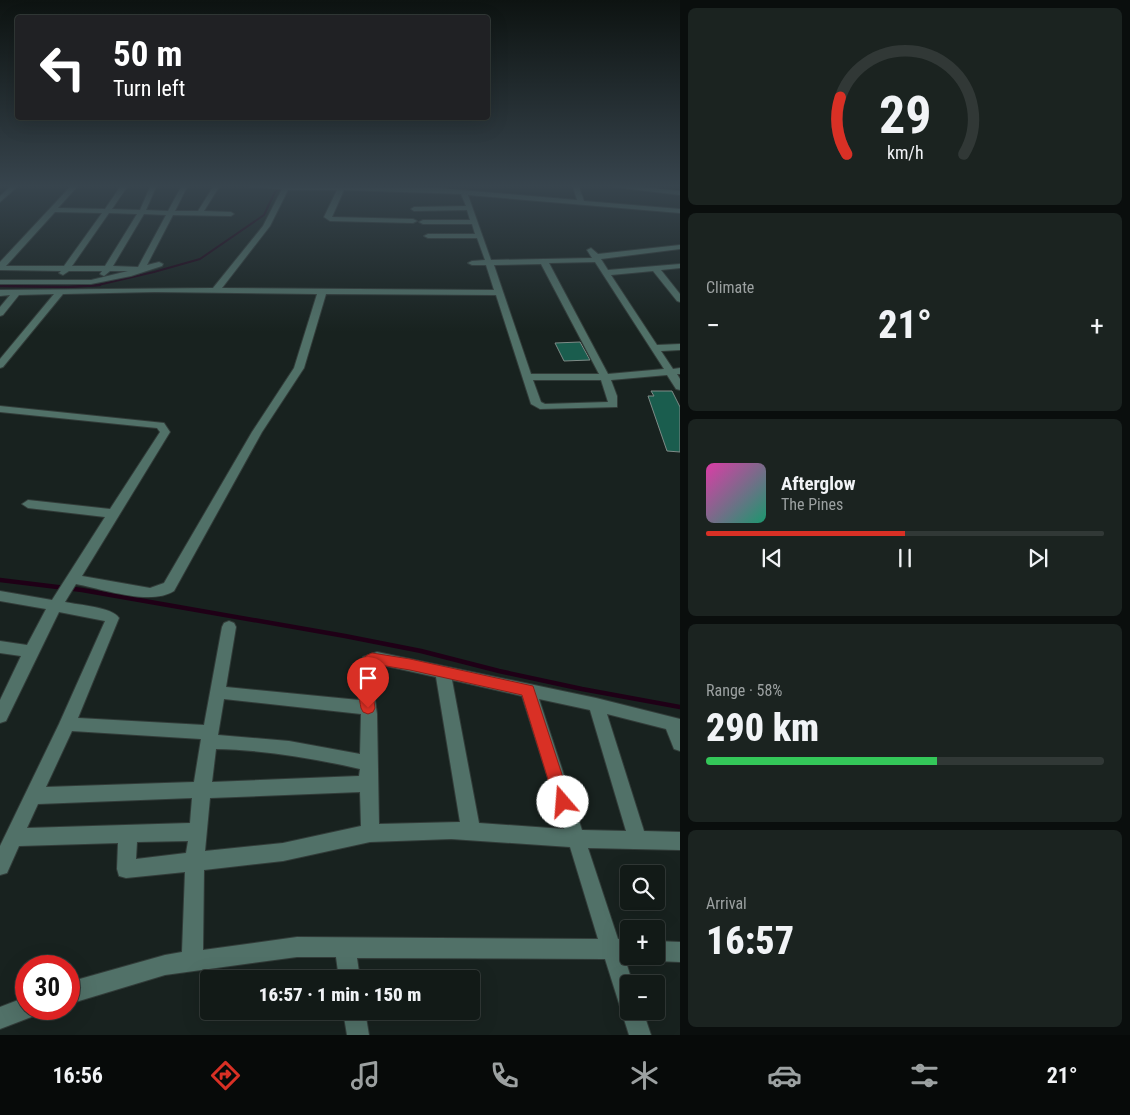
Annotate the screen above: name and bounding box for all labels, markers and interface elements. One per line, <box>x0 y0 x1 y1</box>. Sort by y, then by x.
text: 50 m <box>113 34 182 75</box>
icon: left <box>30 35 95 100</box>
text: Turn left <box>113 76 185 101</box>
text: 29 <box>879 85 931 146</box>
text: km/h <box>887 142 923 163</box>
text: Climate <box>706 278 754 297</box>
text: 21° <box>878 303 932 347</box>
text: − <box>706 309 720 342</box>
text: + <box>1090 309 1104 342</box>
text: Afterglow <box>781 472 855 495</box>
text: The Pines <box>781 495 843 514</box>
icon: previous <box>758 544 786 572</box>
icon: pause <box>891 544 919 572</box>
icon: next <box>1024 544 1052 572</box>
pin <box>347 657 389 708</box>
icon: arrive <box>354 664 382 692</box>
text: Range · 58% <box>706 681 782 700</box>
text: 290 km <box>706 706 819 750</box>
position arrow <box>536 775 588 827</box>
map controls <box>620 865 665 1020</box>
button: search <box>620 865 665 910</box>
text: Arrival <box>706 894 747 913</box>
text: 16:57 <box>706 919 794 963</box>
button: + <box>620 920 665 965</box>
speed limit sign: 30 <box>15 955 80 1020</box>
button: − <box>620 975 665 1020</box>
text: 16:57 · 1 min · 150 m <box>259 983 421 1006</box>
icon: directions <box>208 1058 243 1093</box>
icon: music <box>348 1058 383 1093</box>
icon: phone <box>487 1058 522 1093</box>
icon: climate <box>627 1058 662 1093</box>
icon: car <box>767 1058 802 1093</box>
icon: filters <box>907 1058 942 1093</box>
text: 16:56 <box>52 1063 103 1088</box>
text: 21° <box>1047 1063 1078 1088</box>

